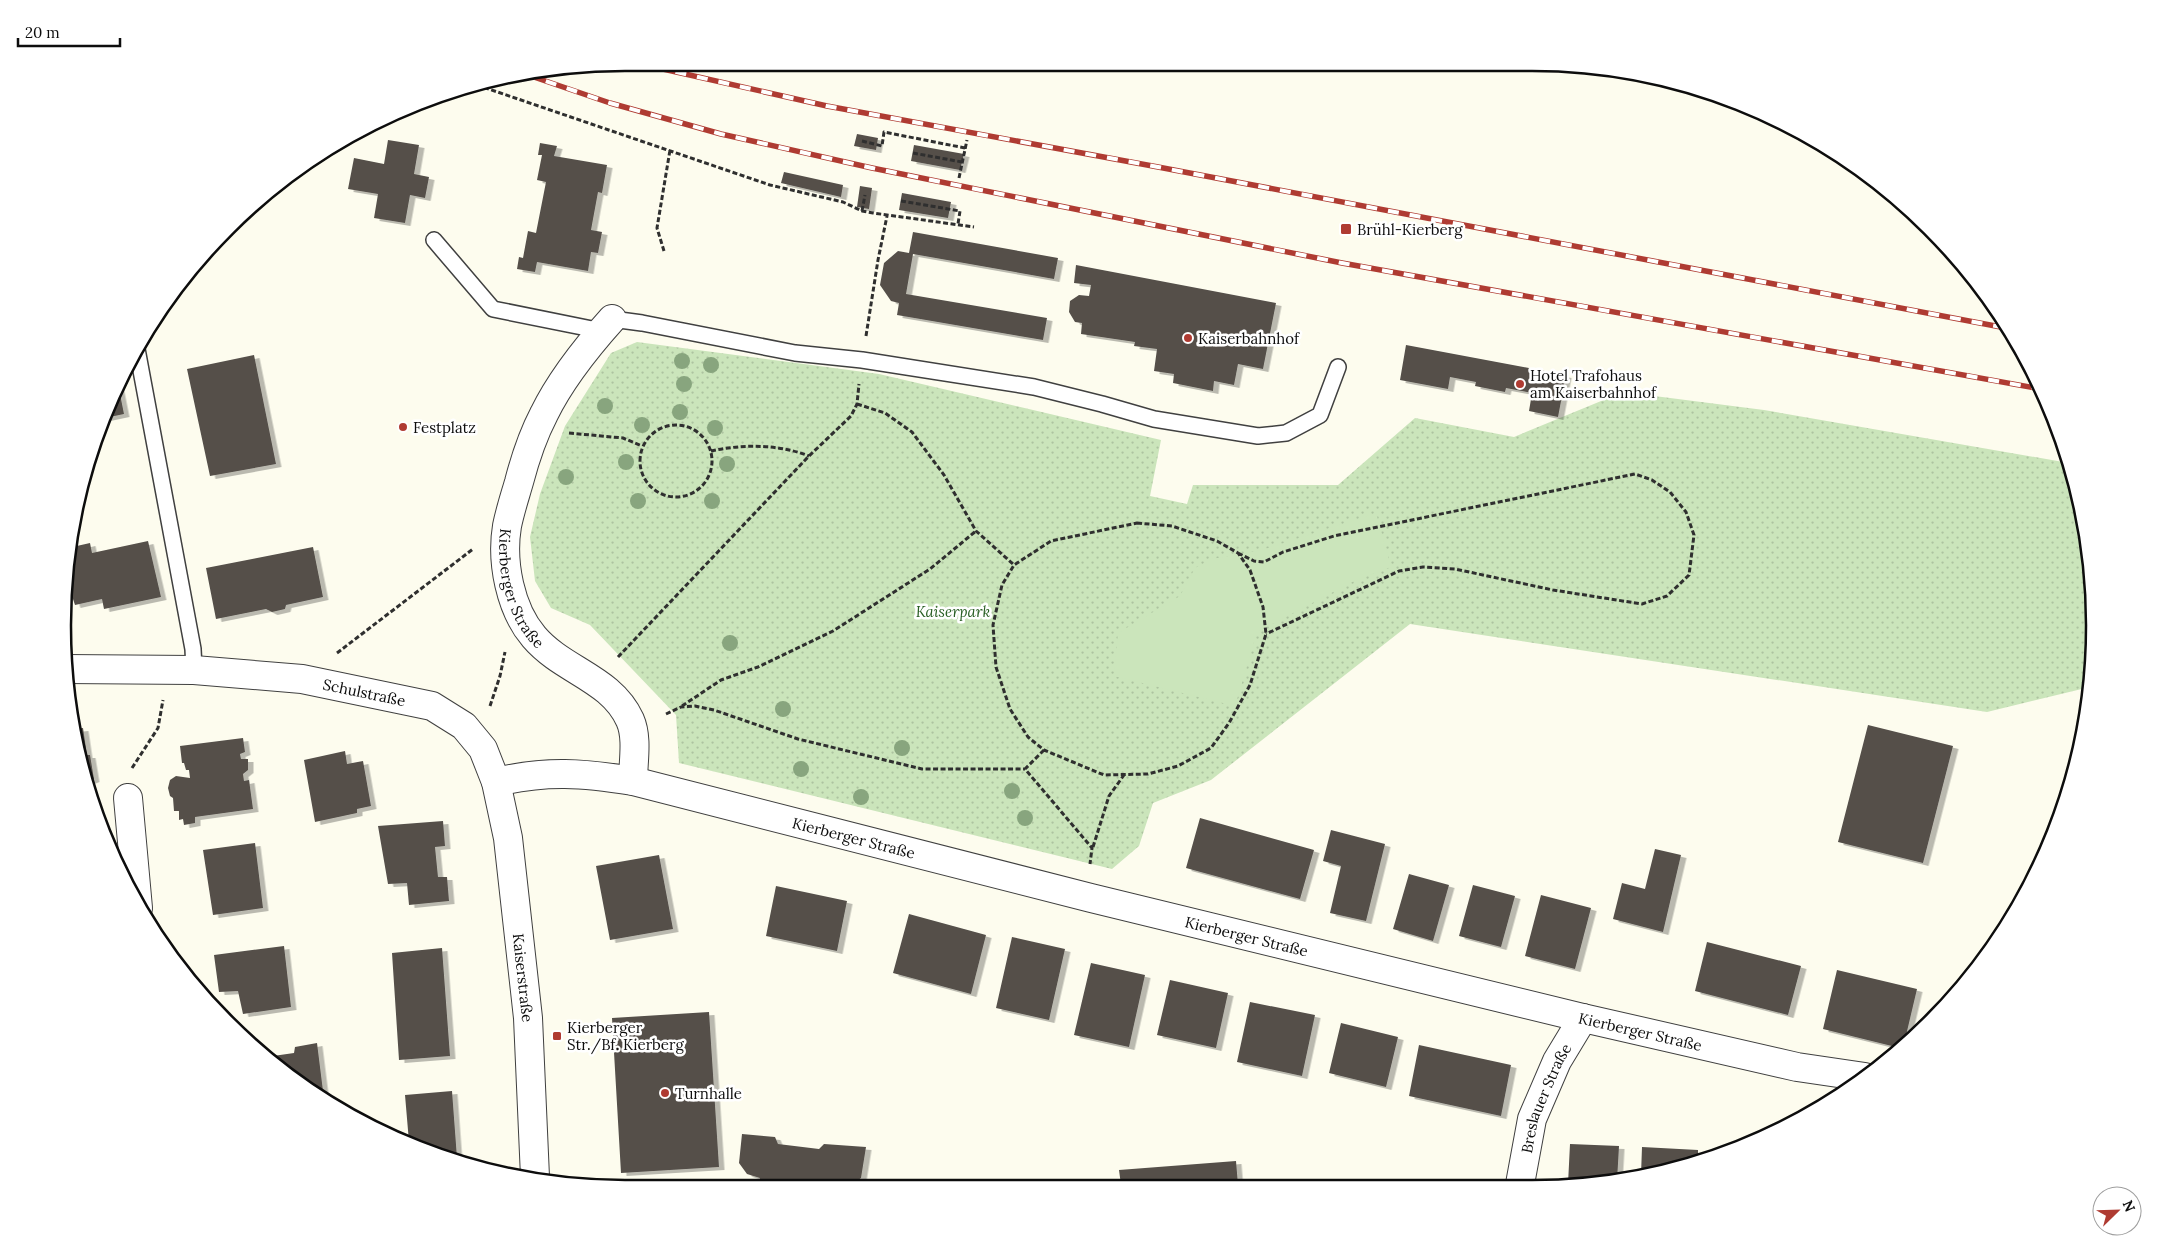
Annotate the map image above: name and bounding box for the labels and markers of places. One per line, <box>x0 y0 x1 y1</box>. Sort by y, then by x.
place label: Brühl-Kierberg <box>1357 220 1463 239</box>
marker: Brühl-Kierberg <box>1339 222 1353 236</box>
place label: Kaiserbahnhof <box>1198 329 1300 348</box>
marker: Kaiserbahnhof <box>1182 332 1194 344</box>
place label: Hotel Trafohaus am Kaiserbahnhof <box>1530 366 1657 402</box>
marker: Hotel Trafohaus am Kaiserbahnhof <box>1514 378 1526 390</box>
place label: Festplatz <box>413 418 476 437</box>
marker: Festplatz <box>397 421 409 433</box>
place label: Kierberger Str./Bf. Kierberg <box>567 1018 684 1055</box>
marker: Kierberger Str./Bf. Kierberg <box>551 1030 563 1042</box>
place label: Turnhalle <box>675 1084 742 1103</box>
marker: Turnhalle <box>659 1087 671 1099</box>

